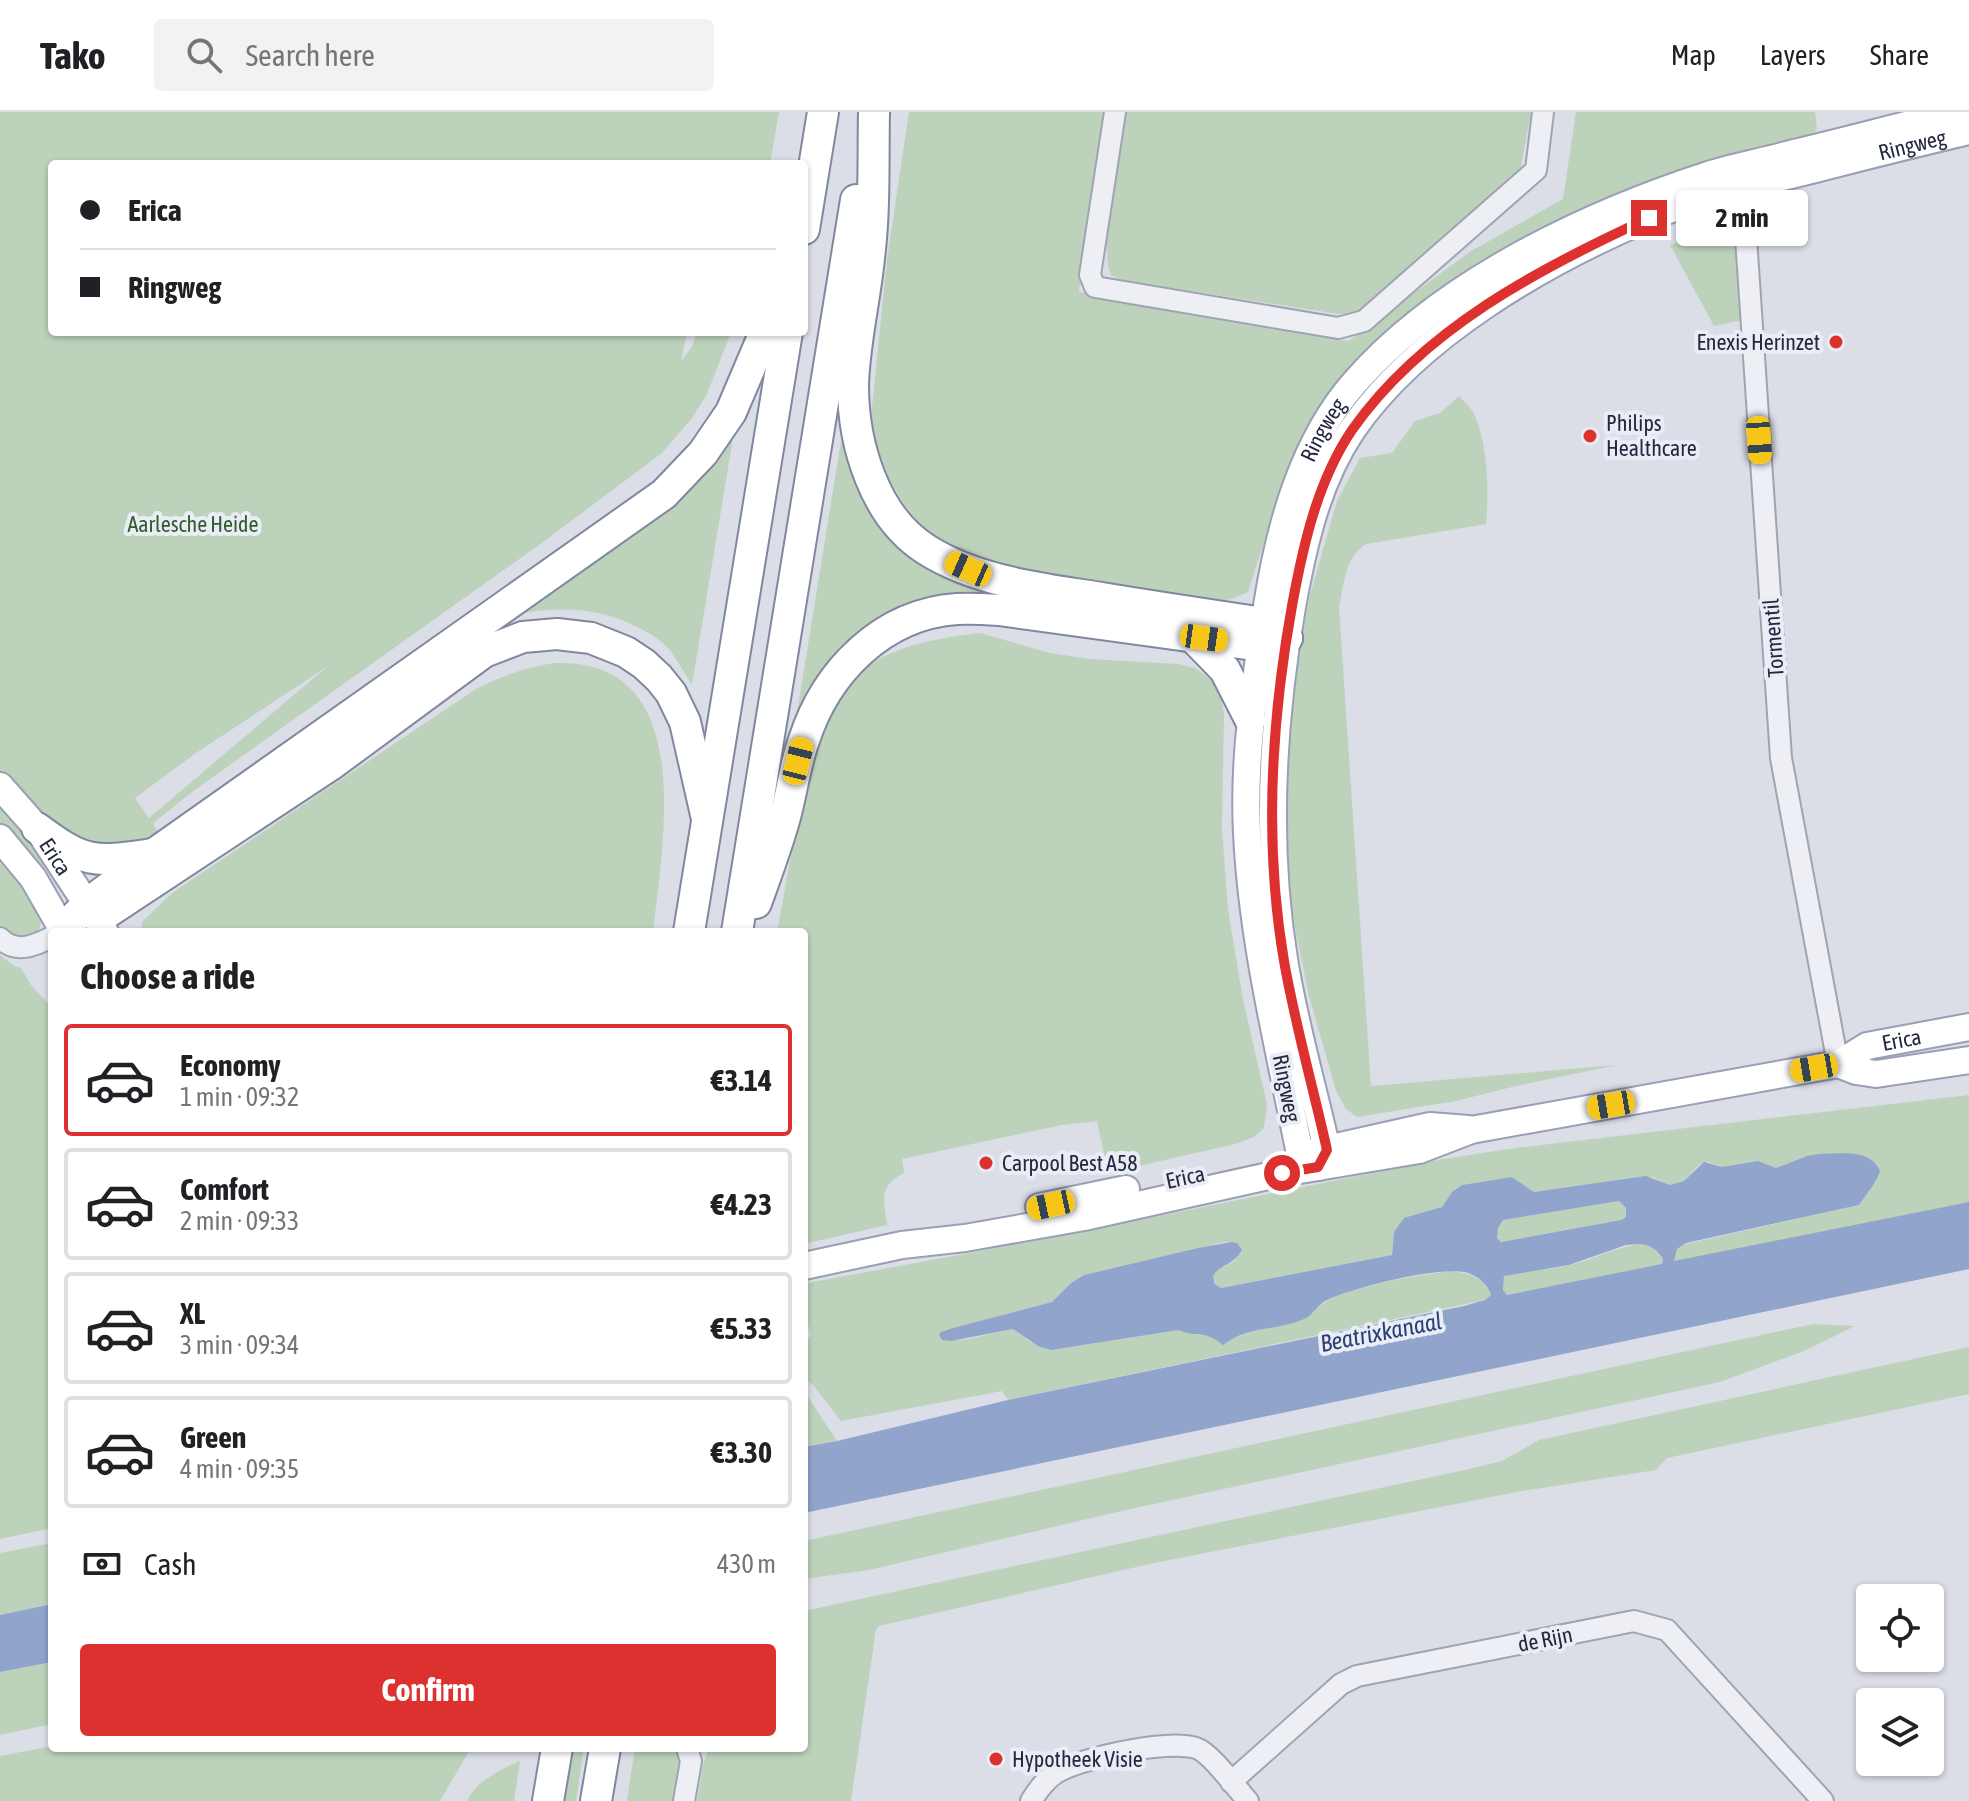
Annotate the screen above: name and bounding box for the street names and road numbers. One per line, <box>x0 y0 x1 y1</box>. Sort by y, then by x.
street label: Ringweg <box>1876 124 1949 165</box>
street label: Ringweg <box>1295 393 1351 466</box>
street label: Tormentil <box>1757 598 1789 678</box>
street label: Erica <box>34 833 77 880</box>
street label: Erica <box>1880 1023 1923 1056</box>
street label: Ringweg <box>1268 1052 1306 1125</box>
street label: Erica <box>1163 1160 1207 1194</box>
street label: de Rijn <box>1515 1621 1575 1657</box>

